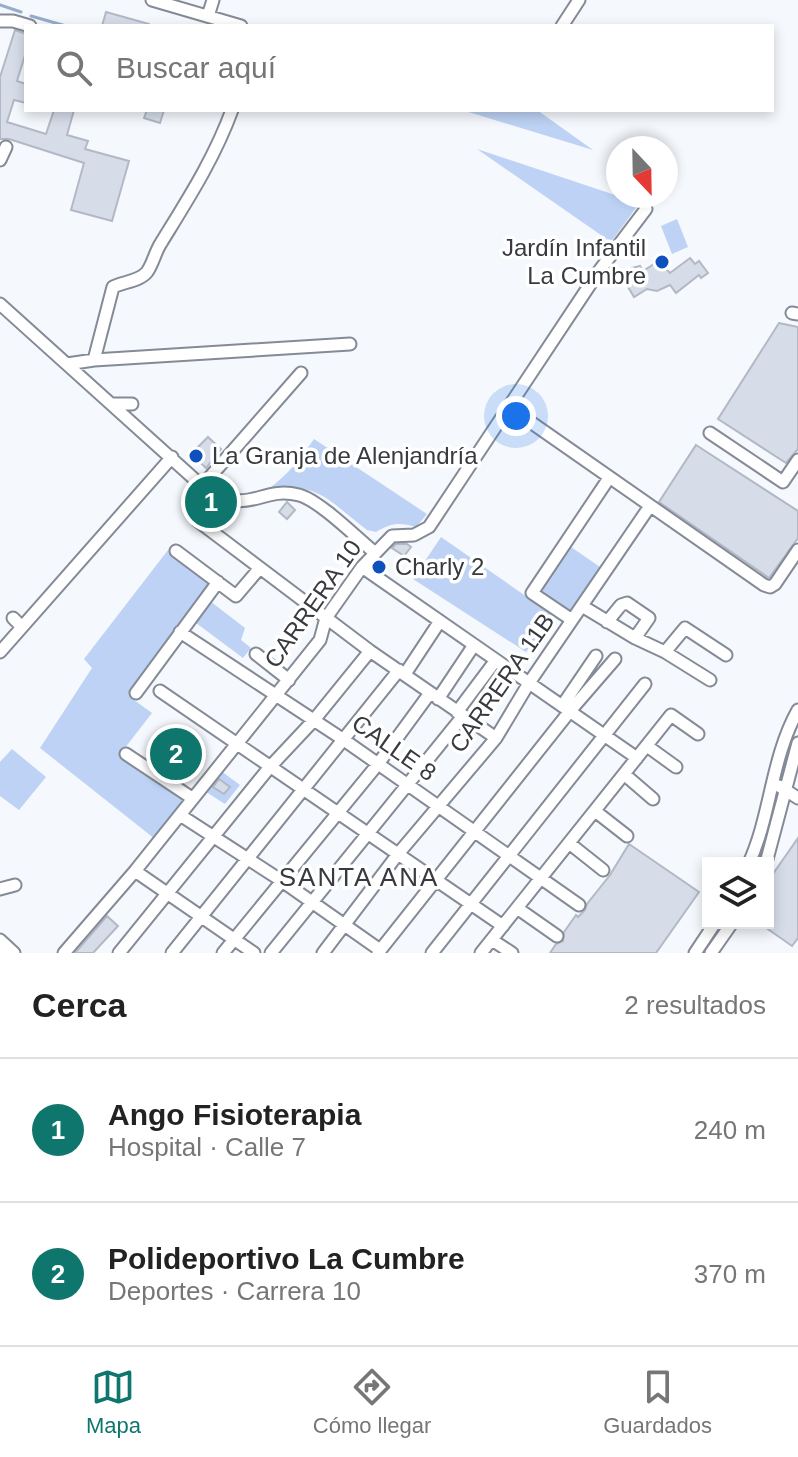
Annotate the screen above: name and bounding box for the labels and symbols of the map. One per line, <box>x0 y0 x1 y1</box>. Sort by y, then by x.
north arrow <box>606 136 678 208</box>
place label: Jardín Infantil La Cumbre <box>502 234 646 289</box>
marker: Jardín Infantil La Cumbre <box>653 253 671 271</box>
your location <box>496 396 536 436</box>
place label: La Granja de Alenjandría <box>212 442 478 469</box>
marker: La Granja de Alenjandría <box>187 447 205 465</box>
pin: 1 <box>185 472 237 532</box>
street label: CARRERA 10 <box>259 535 366 673</box>
place label: Charly 2 <box>395 553 484 580</box>
marker: Charly 2 <box>370 558 388 576</box>
street label: CARRERA 11B <box>444 608 560 757</box>
street label: CALLE 8 <box>347 709 441 786</box>
pin: 2 <box>150 724 202 784</box>
district label: SANTA ANA <box>279 862 439 892</box>

